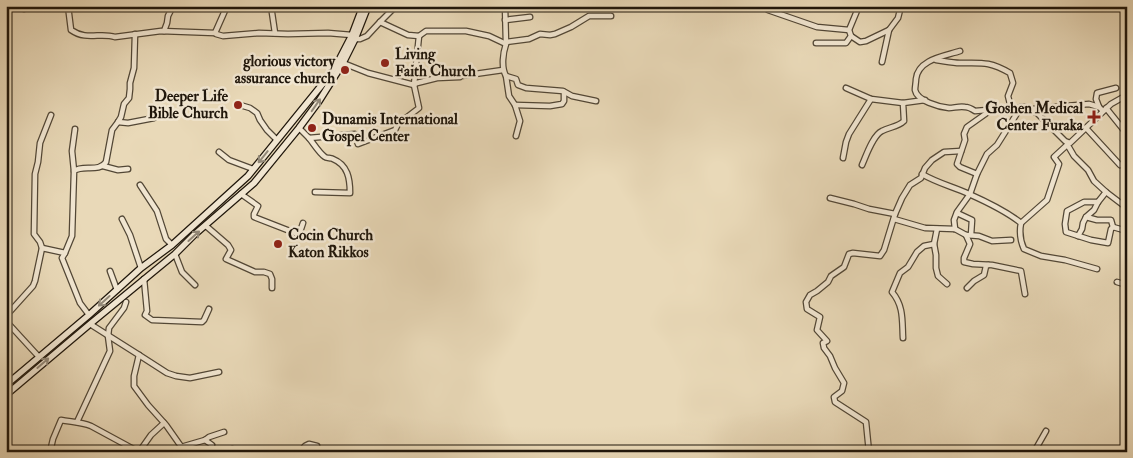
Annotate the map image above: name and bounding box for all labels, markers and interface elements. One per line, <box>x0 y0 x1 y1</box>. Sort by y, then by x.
place label: Living Faith Church <box>395 45 476 81</box>
place label: glorious victory assurance church <box>235 52 336 88</box>
marker: Living Faith Church <box>379 57 391 69</box>
marker: glorious victory assurance church <box>339 64 351 76</box>
place label: Deeper Life Bible Church <box>148 87 229 123</box>
one-way arrow <box>311 98 321 112</box>
marker: Deeper Life Bible Church <box>232 99 244 111</box>
place label: Goshen Medical Center Furaka <box>985 99 1084 135</box>
place label: Dunamis International Gospel Center <box>322 110 458 147</box>
marker: Goshen Medical Center Furaka <box>1087 110 1101 124</box>
marker: Dunamis International Gospel Center <box>306 122 318 134</box>
one-way arrow <box>258 150 269 163</box>
place label: Cocin Church Katon Rikkos <box>288 226 373 262</box>
one-way arrow <box>187 230 200 242</box>
marker: Cocin Church Katon Rikkos <box>272 238 284 250</box>
one-way arrow <box>98 295 111 307</box>
one-way arrow <box>37 358 50 369</box>

